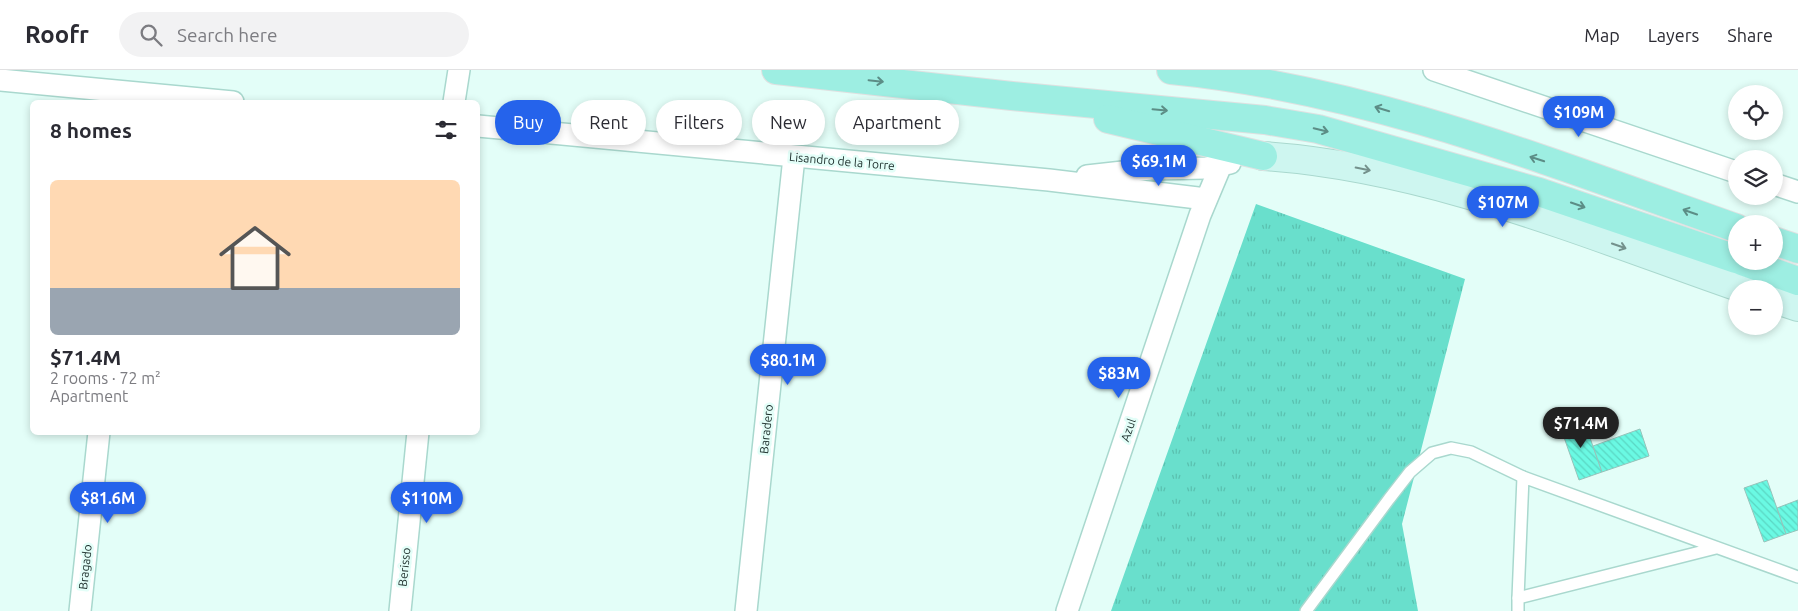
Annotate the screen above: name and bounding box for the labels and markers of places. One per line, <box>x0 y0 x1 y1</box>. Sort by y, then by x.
pin: $109M <box>1544 96 1614 138</box>
pin: $69.1M <box>1118 144 1200 187</box>
pin: $107M <box>1468 186 1538 228</box>
pin: $80.1M <box>747 344 829 386</box>
pin: $83M <box>1089 356 1149 399</box>
pin: $71.4M <box>1540 406 1622 449</box>
pin: $81.6M <box>67 482 149 524</box>
pin: $110M <box>392 482 462 524</box>

